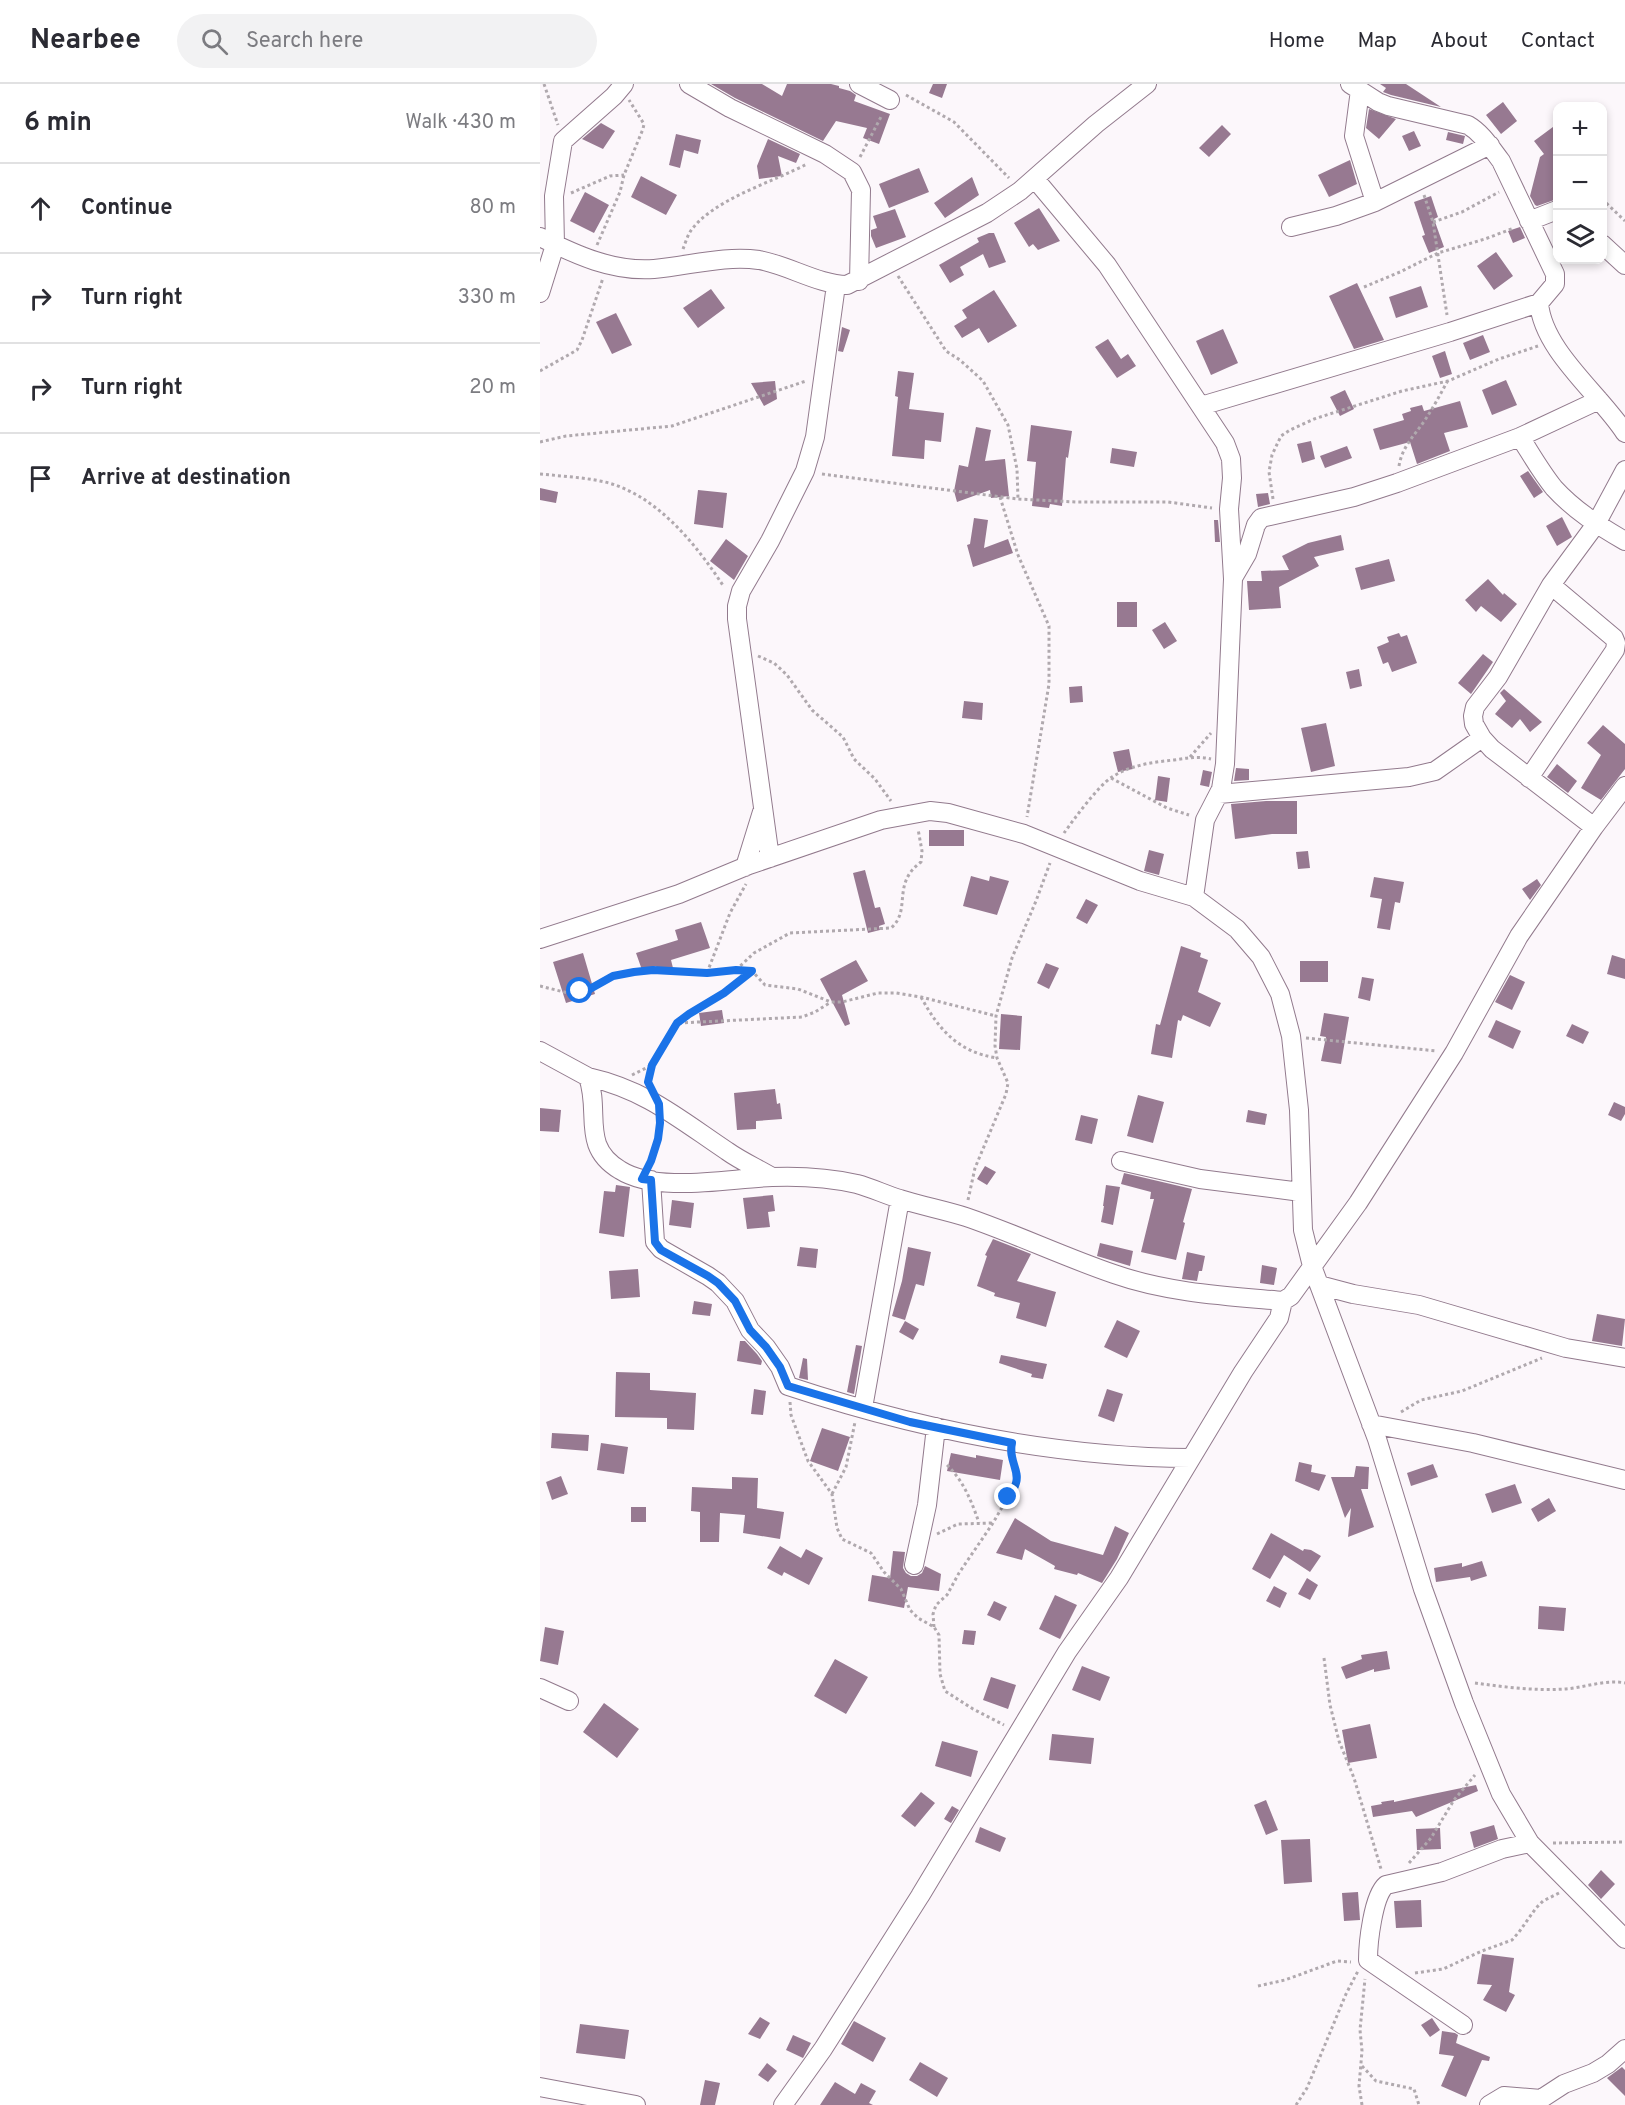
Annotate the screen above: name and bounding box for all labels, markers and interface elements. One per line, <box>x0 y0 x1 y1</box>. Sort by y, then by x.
search box <box>177 14 597 68</box>
text: Nearbee <box>30 23 141 59</box>
icon: search <box>198 25 231 58</box>
text: Search here <box>246 28 363 55</box>
text: Home <box>1269 28 1325 55</box>
text: Map <box>1358 28 1397 55</box>
text: About <box>1430 28 1488 55</box>
text: Contact <box>1521 28 1595 55</box>
map controls <box>1553 102 1607 264</box>
button: + <box>1553 102 1607 156</box>
text: 6 min <box>24 107 92 140</box>
text: Walk · 430 m <box>405 110 516 136</box>
button: − <box>1553 156 1607 210</box>
icon: ahead <box>24 192 57 225</box>
text: Continue <box>81 195 172 222</box>
text: 80 m <box>470 195 516 221</box>
button: layers <box>1553 210 1607 264</box>
icon: right <box>24 282 57 315</box>
text: Turn right <box>81 285 183 312</box>
text: 330 m <box>458 285 516 311</box>
icon: right <box>24 372 57 405</box>
text: Turn right <box>81 375 183 402</box>
text: 20 m <box>469 375 516 401</box>
icon: arrive <box>24 462 57 495</box>
text: Arrive at destination <box>81 465 291 492</box>
route start <box>566 977 592 1003</box>
route end <box>994 1483 1020 1509</box>

